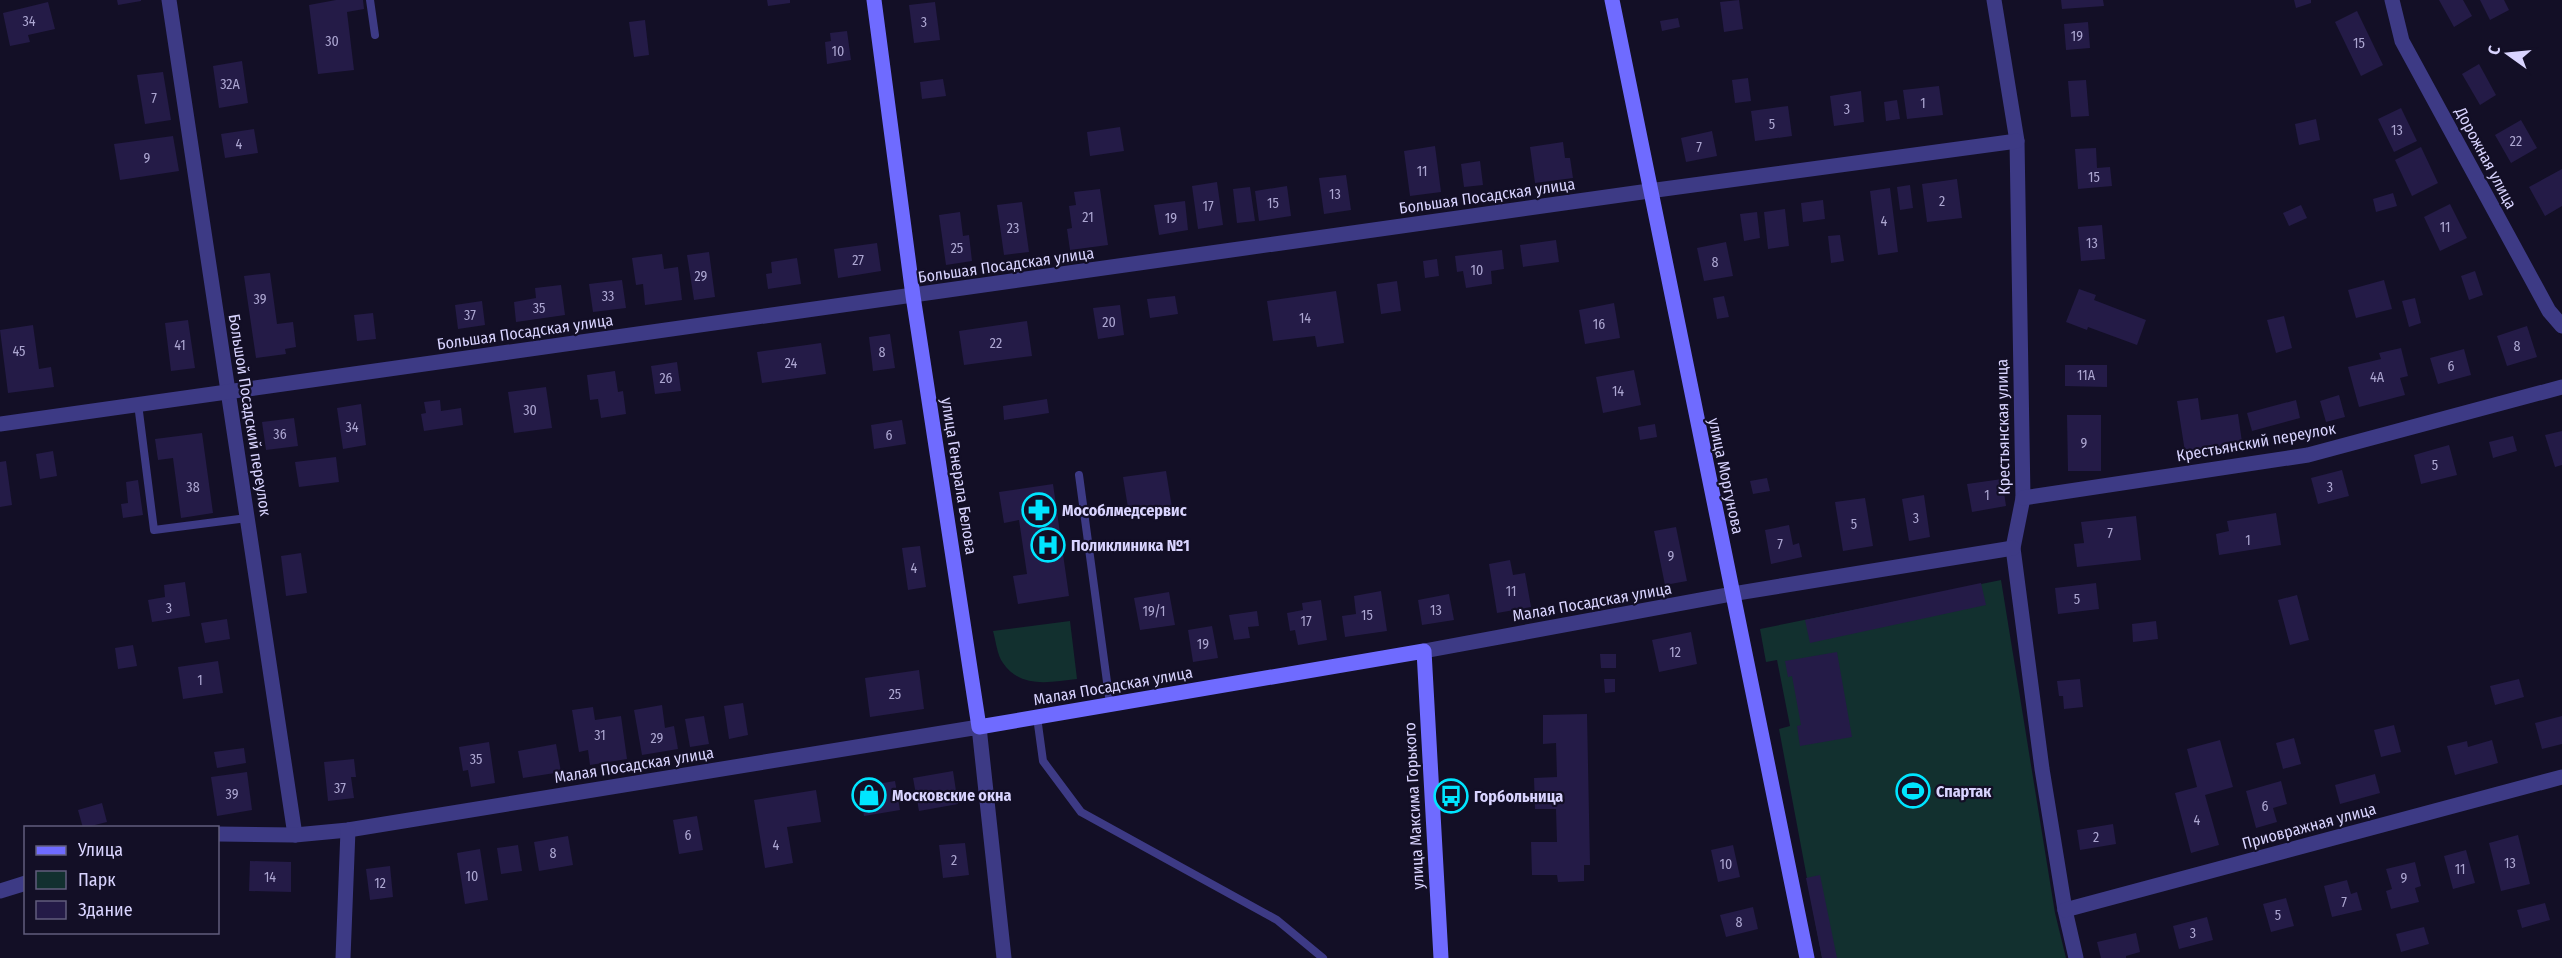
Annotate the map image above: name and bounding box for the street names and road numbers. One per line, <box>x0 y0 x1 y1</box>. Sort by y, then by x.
street label: Дорожная улица <box>2451 103 2521 212</box>
street label: Большая Посадская улица <box>1398 174 1576 218</box>
street label: Большая Посадская улица <box>917 243 1095 287</box>
street label: Большая Посадская улица <box>436 310 614 354</box>
street label: Большой Посадский переулок <box>225 313 275 518</box>
street label: Крестьянская улица <box>1992 359 2014 495</box>
street label: улица Генерала Белова <box>937 396 981 556</box>
street label: улица Моргунова <box>1704 416 1748 536</box>
street label: Крестьянский переулок <box>2175 419 2338 465</box>
street label: Малая Посадская улица <box>1511 579 1673 625</box>
street label: Малая Посадская улица <box>1032 663 1194 709</box>
street label: улица Максима Горького <box>1400 722 1428 890</box>
street label: Малая Посадская улица <box>553 743 715 787</box>
street label: Приовражная улица <box>2240 799 2378 853</box>

